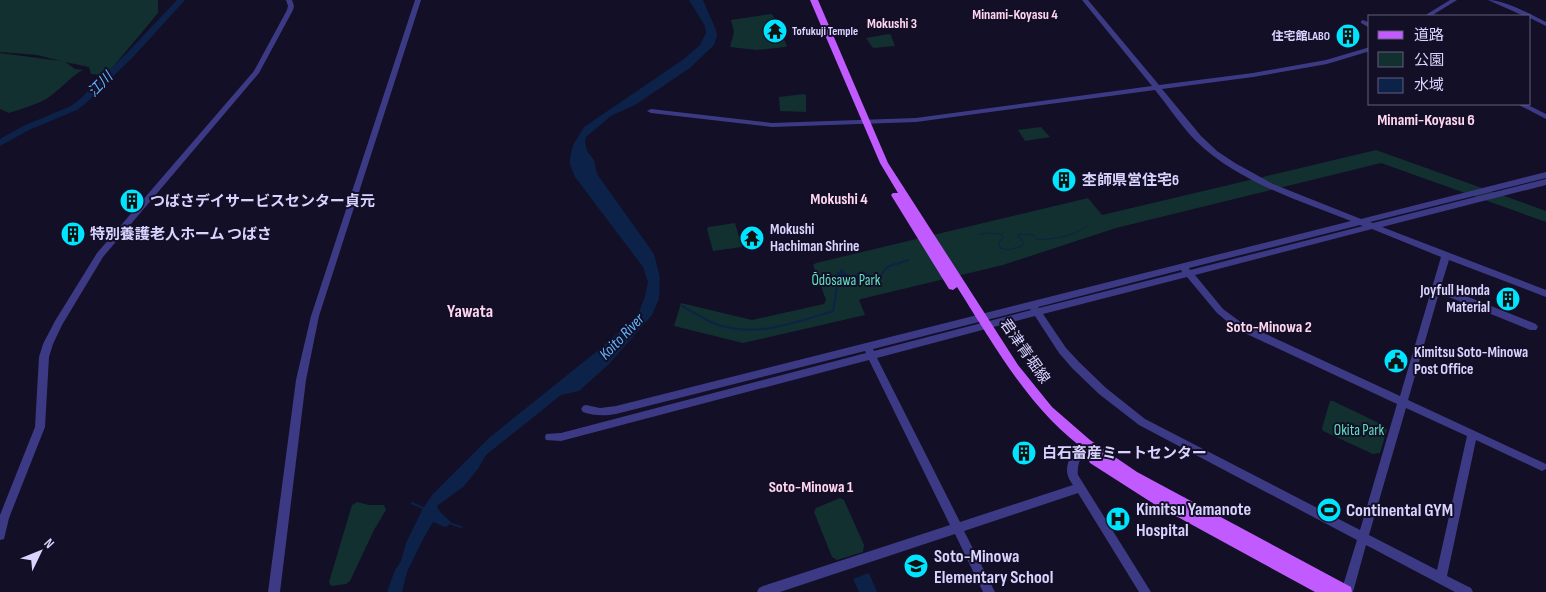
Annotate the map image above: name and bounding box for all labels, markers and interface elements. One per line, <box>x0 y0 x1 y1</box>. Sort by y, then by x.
district label: Minami-Koyasu 4 <box>972 6 1058 23</box>
district label: Mokushi 3 <box>867 15 917 32</box>
legend <box>1368 15 1531 105</box>
temple icon: Tofukuji Temple <box>762 18 788 44</box>
building icon: 住宅館LABO <box>1335 23 1361 49</box>
place label: Tofukuji Temple <box>792 24 858 39</box>
text: 道路 <box>1414 26 1444 45</box>
place label: 住宅館LABO <box>1271 29 1330 44</box>
text: 公園 <box>1414 51 1444 70</box>
water label: 江川 <box>85 67 118 100</box>
text: 水域 <box>1414 76 1444 95</box>
district label: Minami-Koyasu 6 <box>1377 111 1475 130</box>
building icon: 杢師県営住宅6 <box>1051 167 1077 193</box>
place label: 杢師県営住宅6 <box>1082 171 1179 190</box>
building icon: つばさデイサービスセンター貞元 <box>119 188 145 214</box>
district label: Mokushi 4 <box>810 190 868 209</box>
place label: つばさデイサービスセンター貞元 <box>150 192 375 211</box>
place label: Mokushi Hachiman Shrine <box>770 220 859 256</box>
building icon: 特別養護老人ホーム つばさ <box>60 221 86 247</box>
place label: 特別養護老人ホーム つばさ <box>90 225 272 244</box>
temple icon: Mokushi Hachiman Shrine <box>739 225 765 251</box>
park label: Ōdōsawa Park <box>811 271 881 290</box>
place label: Joyfull Honda Material <box>1419 281 1490 317</box>
building icon: Joyfull Honda Material <box>1495 286 1521 312</box>
district label: Yawata <box>447 301 493 322</box>
water label: Koito River <box>596 310 649 364</box>
street label: 君津青堀線 <box>995 315 1054 387</box>
district label: Soto-Minowa 2 <box>1226 318 1312 337</box>
place label: Kimitsu Soto-Minowa Post Office <box>1414 343 1528 379</box>
public building icon: Kimitsu Soto-Minowa Post Office <box>1383 348 1409 374</box>
park label: Okita Park <box>1334 421 1385 440</box>
building icon: 白石畜産ミートセンター <box>1011 440 1037 466</box>
place label: 白石畜産ミートセンター <box>1042 444 1207 463</box>
district label: Soto-Minowa 1 <box>769 478 854 497</box>
sports icon: Continental GYM <box>1316 497 1342 523</box>
place label: Kimitsu Yamanote Hospital <box>1136 499 1251 541</box>
place label: Continental GYM <box>1346 500 1453 521</box>
hospital icon: Kimitsu Yamanote Hospital <box>1105 506 1131 532</box>
north arrow <box>15 527 65 577</box>
text: N <box>40 535 58 552</box>
place label: Soto-Minowa Elementary School <box>934 546 1053 588</box>
school or university icon: Soto-Minowa Elementary School <box>903 553 929 579</box>

